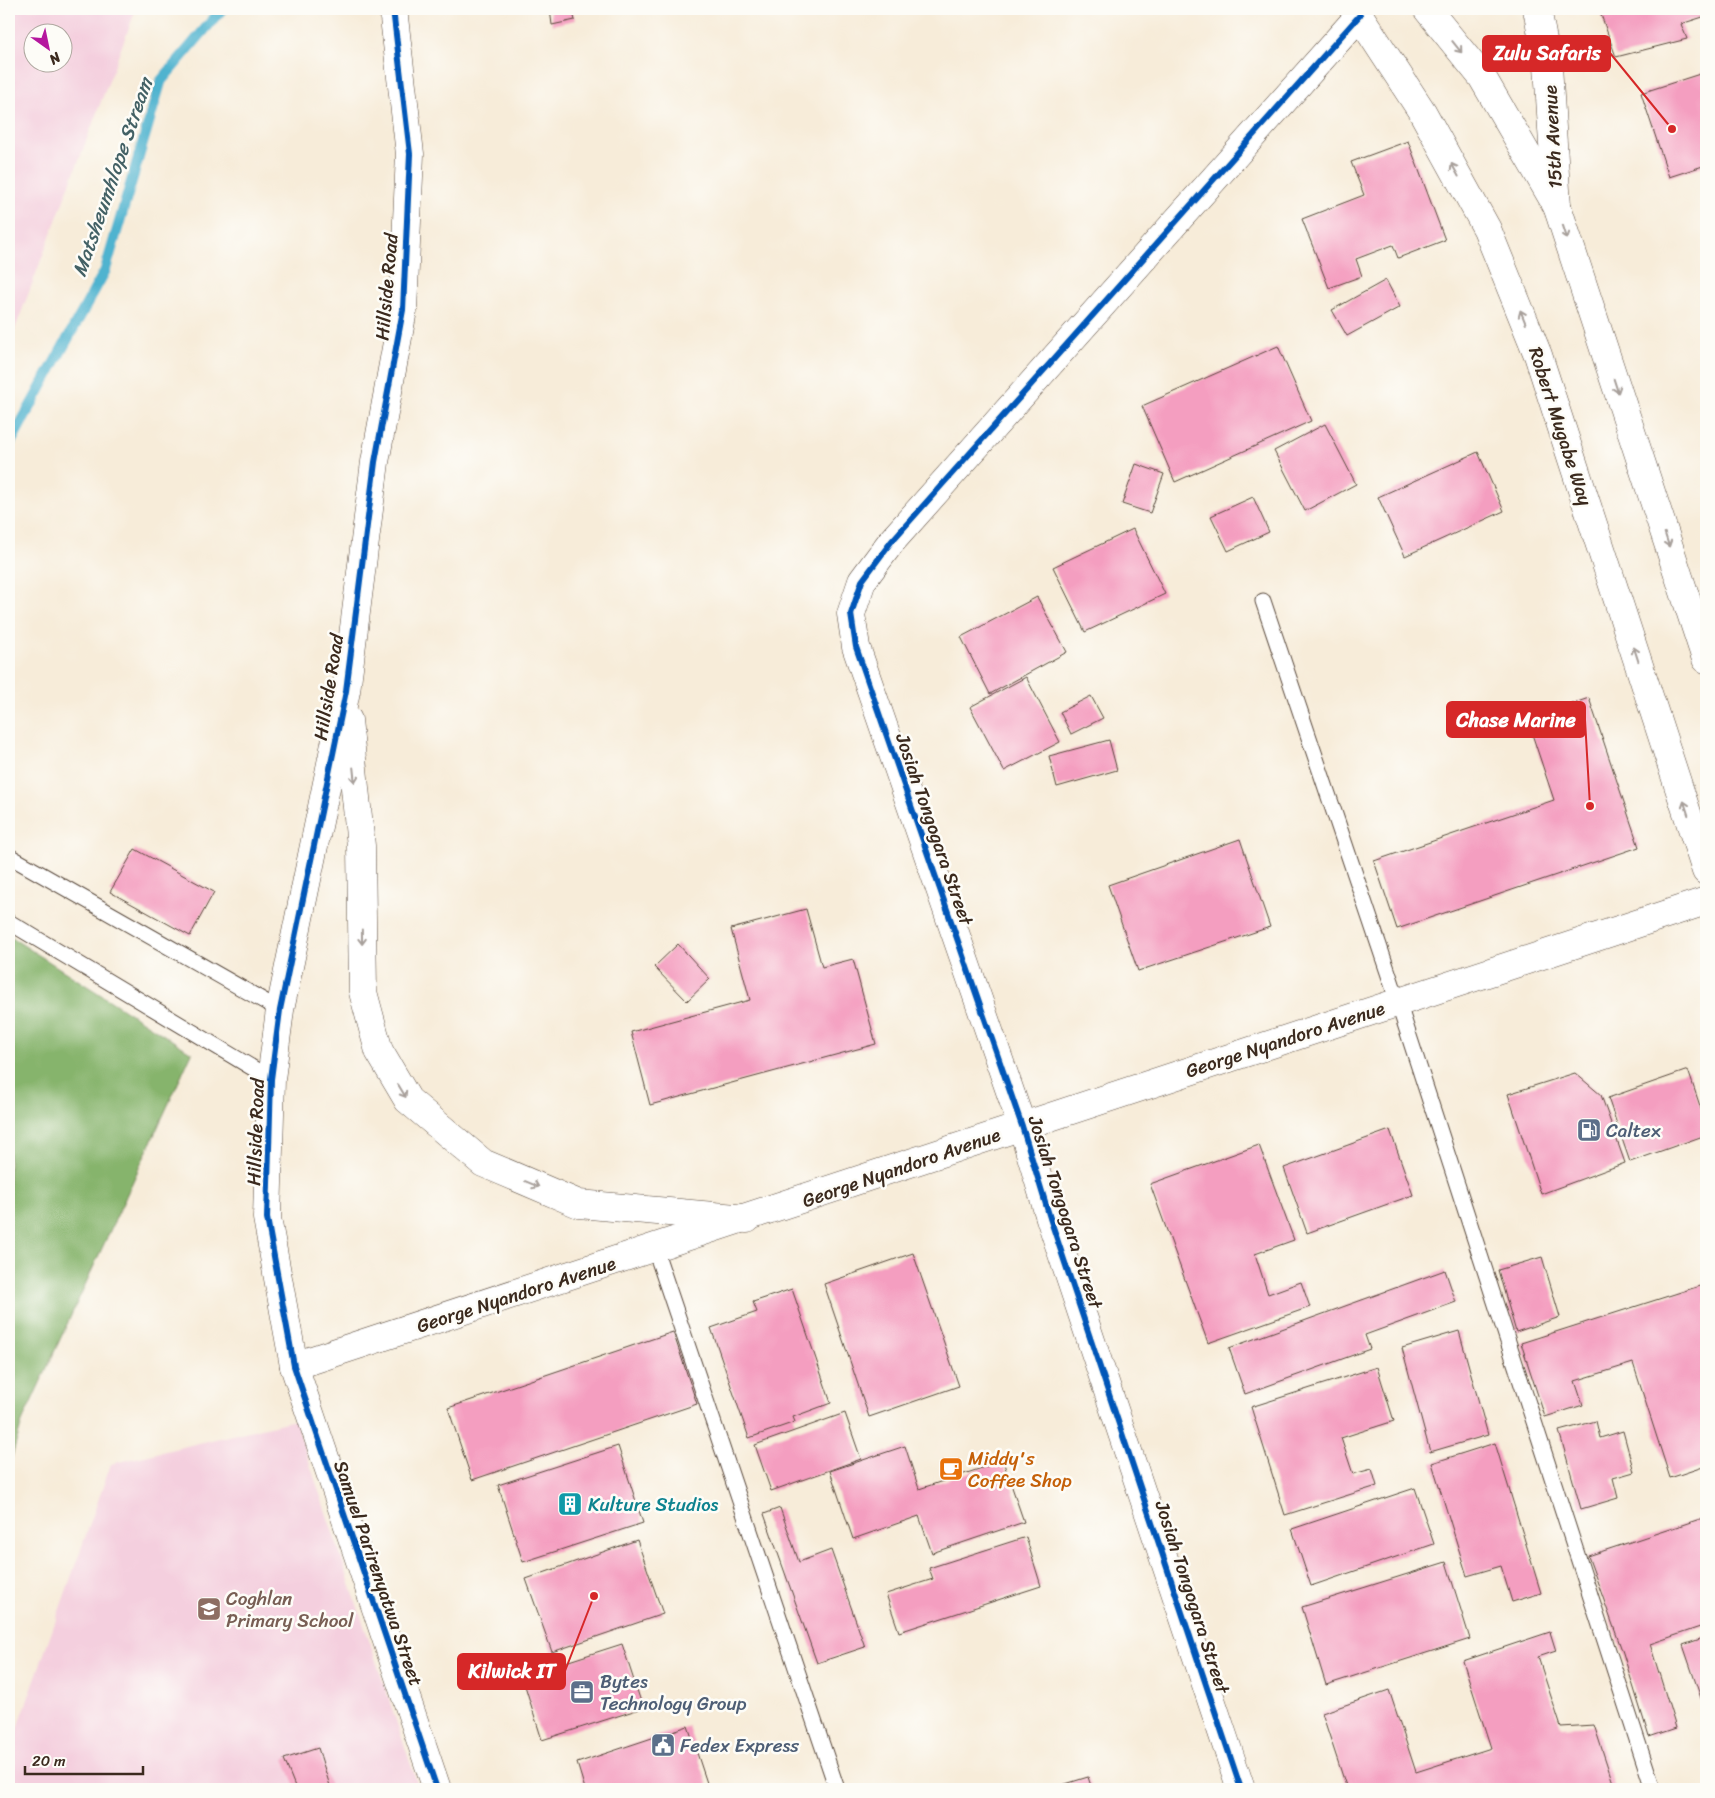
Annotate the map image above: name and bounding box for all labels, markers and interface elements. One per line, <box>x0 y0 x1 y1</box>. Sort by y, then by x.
north arrow <box>22 22 72 72</box>
callout: Zulu Safaris <box>1483 36 1610 71</box>
text: Zulu Safaris <box>1492 36 1602 71</box>
one-way arrow <box>1452 40 1463 53</box>
text: N <box>44 45 67 72</box>
water label: Matsheumhlope Stream <box>62 71 164 281</box>
street label: 15th Avenue <box>1533 84 1572 190</box>
one-way arrow <box>1449 163 1459 178</box>
one-way arrow <box>1561 223 1570 239</box>
street label: Hillside Road <box>365 231 408 342</box>
one-way arrow <box>1518 310 1527 325</box>
street label: Robert Mugabe Way <box>1519 342 1602 510</box>
one-way arrow <box>1612 378 1621 393</box>
one-way arrow <box>1663 532 1672 547</box>
street label: Hillside Road <box>304 630 353 743</box>
one-way arrow <box>1630 646 1640 662</box>
callout: Chase Marine <box>1447 702 1585 737</box>
text: Chase Marine <box>1455 703 1577 738</box>
street label: Josiah Tongogara Street <box>886 728 983 931</box>
one-way arrow <box>349 766 359 782</box>
one-way arrow <box>1681 801 1690 816</box>
one-way arrow <box>357 928 367 945</box>
street label: George Nyandoro Avenue <box>1181 992 1389 1087</box>
street label: Hillside Road <box>237 1077 274 1186</box>
one-way arrow <box>398 1083 408 1097</box>
street label: Josiah Tongogara Street <box>1018 1110 1113 1314</box>
place label: Caltex <box>1606 1114 1661 1147</box>
fuel station icon: Caltex <box>1576 1117 1602 1143</box>
street label: George Nyandoro Avenue <box>798 1118 1005 1217</box>
one-way arrow <box>524 1180 539 1189</box>
street label: George Nyandoro Avenue <box>412 1247 620 1342</box>
place label: Middy's Coffee Shop <box>968 1442 1072 1497</box>
street label: Samuel Parirenyatwa Street <box>324 1456 433 1691</box>
cafe icon: Middy's Coffee Shop <box>938 1456 964 1482</box>
place label: Kulture Studios <box>588 1488 719 1521</box>
building icon: Kulture Studios <box>557 1491 583 1517</box>
street label: Josiah Tongogara Street <box>1145 1495 1240 1699</box>
place label: Coghlan Primary School <box>226 1582 354 1637</box>
school or university icon: Coghlan Primary School <box>196 1596 222 1622</box>
callout: Kilwick IT <box>458 1654 565 1689</box>
text: Kilwick IT <box>467 1654 558 1689</box>
place label: Bytes Technology Group <box>600 1665 747 1720</box>
office icon: Bytes Technology Group <box>569 1679 595 1705</box>
place label: Fedex Express <box>680 1729 799 1762</box>
public building icon: Fedex Express <box>650 1732 676 1758</box>
scale bar <box>25 1743 142 1775</box>
text: 20 m <box>32 1748 66 1774</box>

